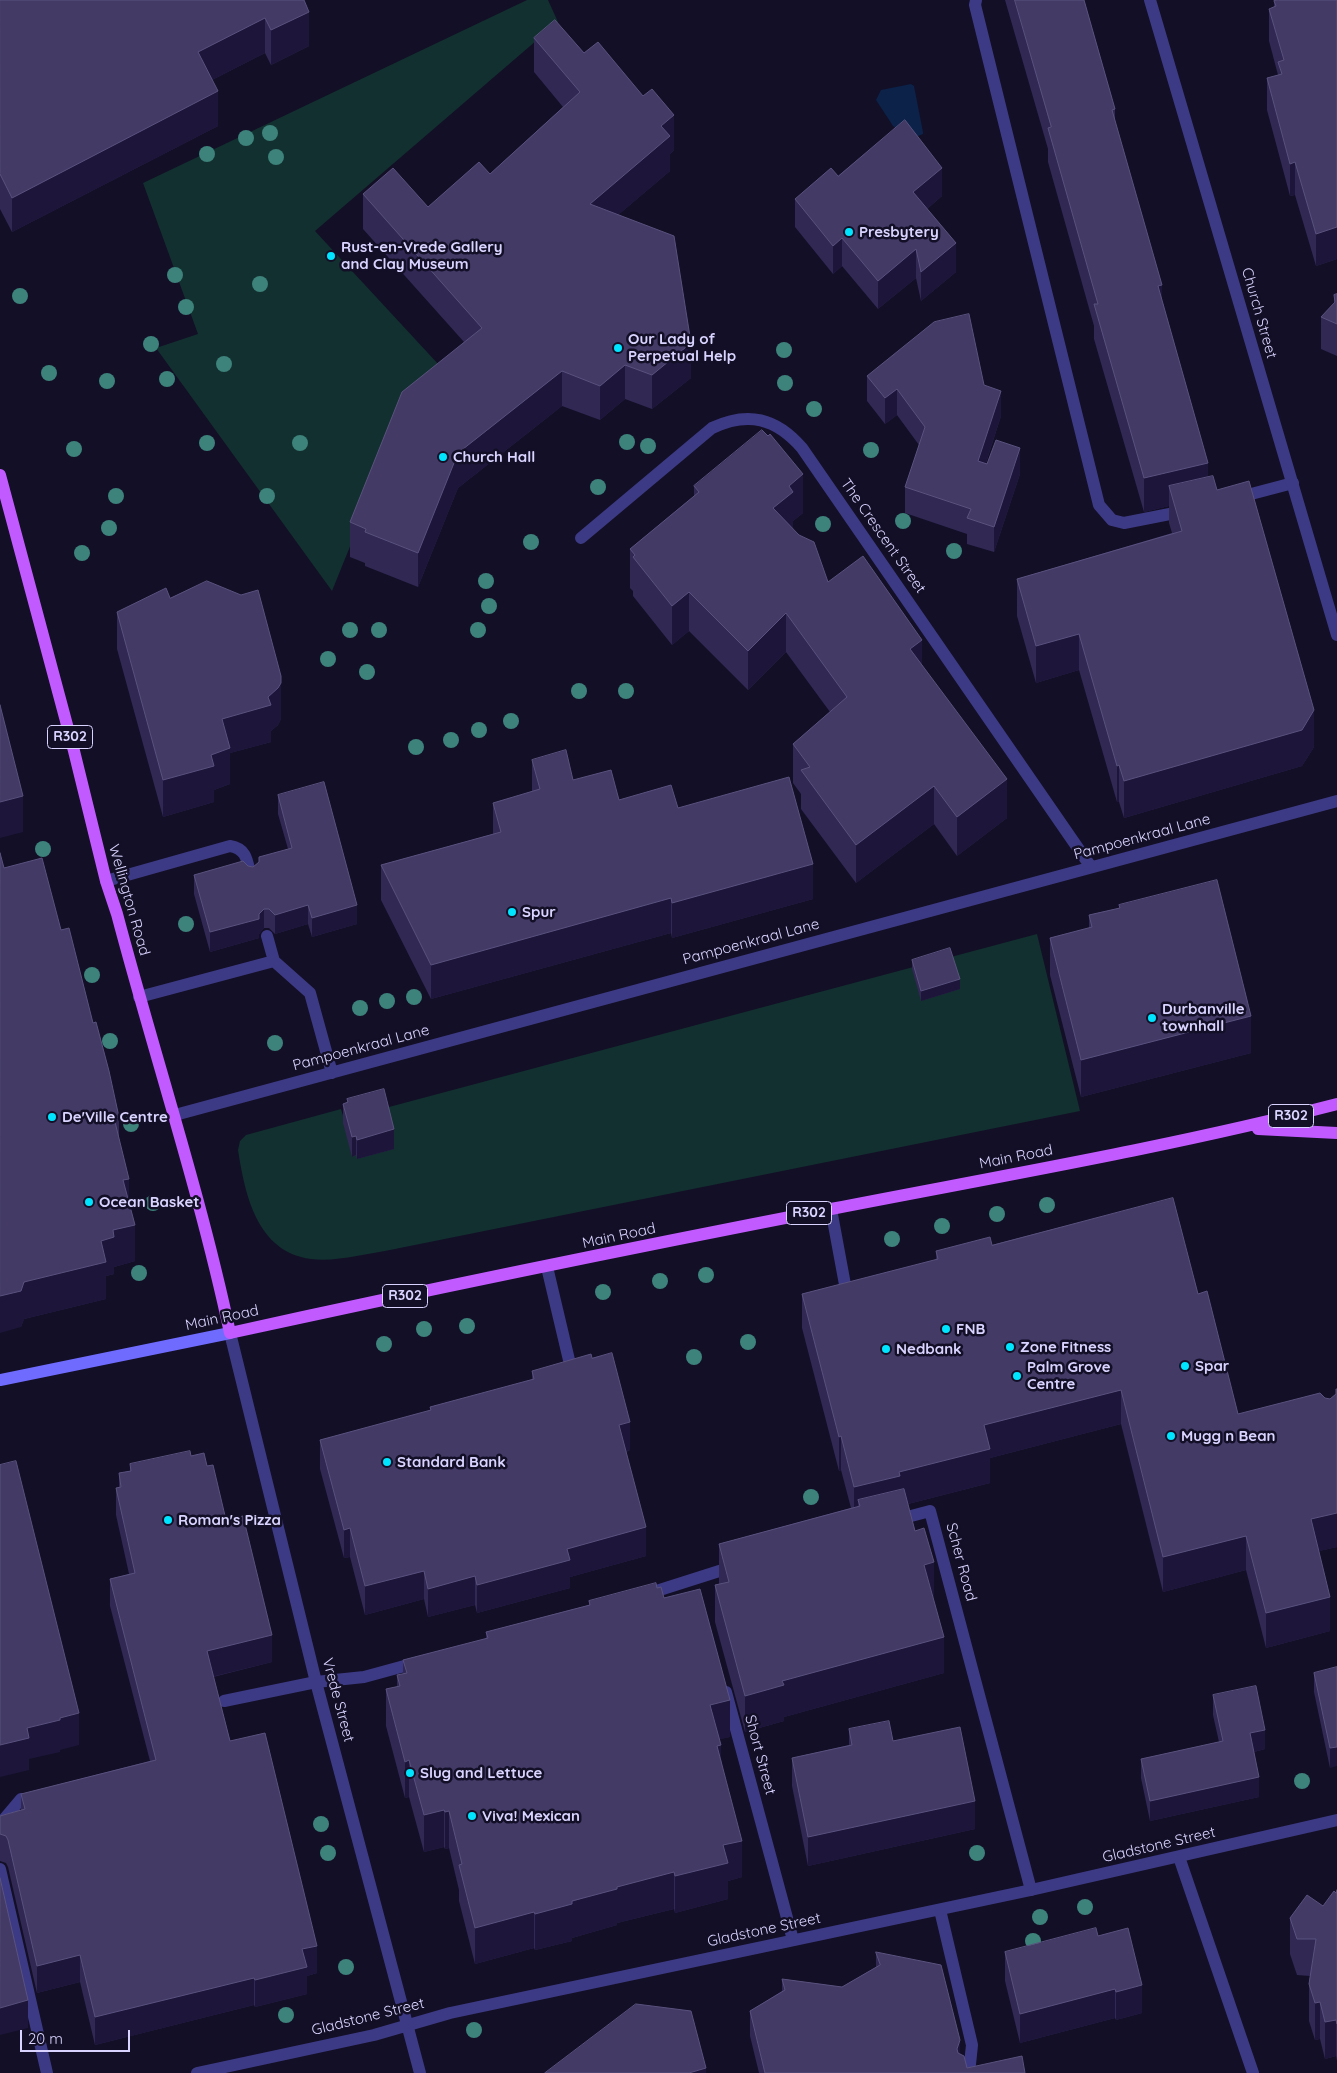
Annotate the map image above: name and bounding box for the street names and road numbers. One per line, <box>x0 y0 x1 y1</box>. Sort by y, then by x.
street label: Church Street <box>1237 265 1281 361</box>
street label: The Crescent Street <box>837 475 929 597</box>
road number: R302 <box>48 726 92 749</box>
street label: Pampoenkraal Lane <box>1072 810 1212 864</box>
street label: Wellington Road <box>105 842 153 958</box>
street label: Pampoenkraal Lane <box>681 915 821 969</box>
street label: Pampoenkraal Lane <box>291 1021 431 1075</box>
road number: R302 <box>1268 1104 1314 1128</box>
street label: Main Road <box>978 1141 1054 1173</box>
road number: R302 <box>786 1202 832 1224</box>
street label: Main Road <box>581 1219 657 1253</box>
road number: R302 <box>382 1284 428 1308</box>
street label: Main Road <box>184 1301 260 1335</box>
street label: Scher Road <box>942 1521 980 1603</box>
street label: Vrede Street <box>318 1656 358 1744</box>
street label: Short Street <box>741 1713 779 1797</box>
street label: Gladstone Street <box>1101 1823 1217 1867</box>
street label: Gladstone Street <box>706 1909 822 1951</box>
street label: Gladstone Street <box>310 1994 426 2040</box>

